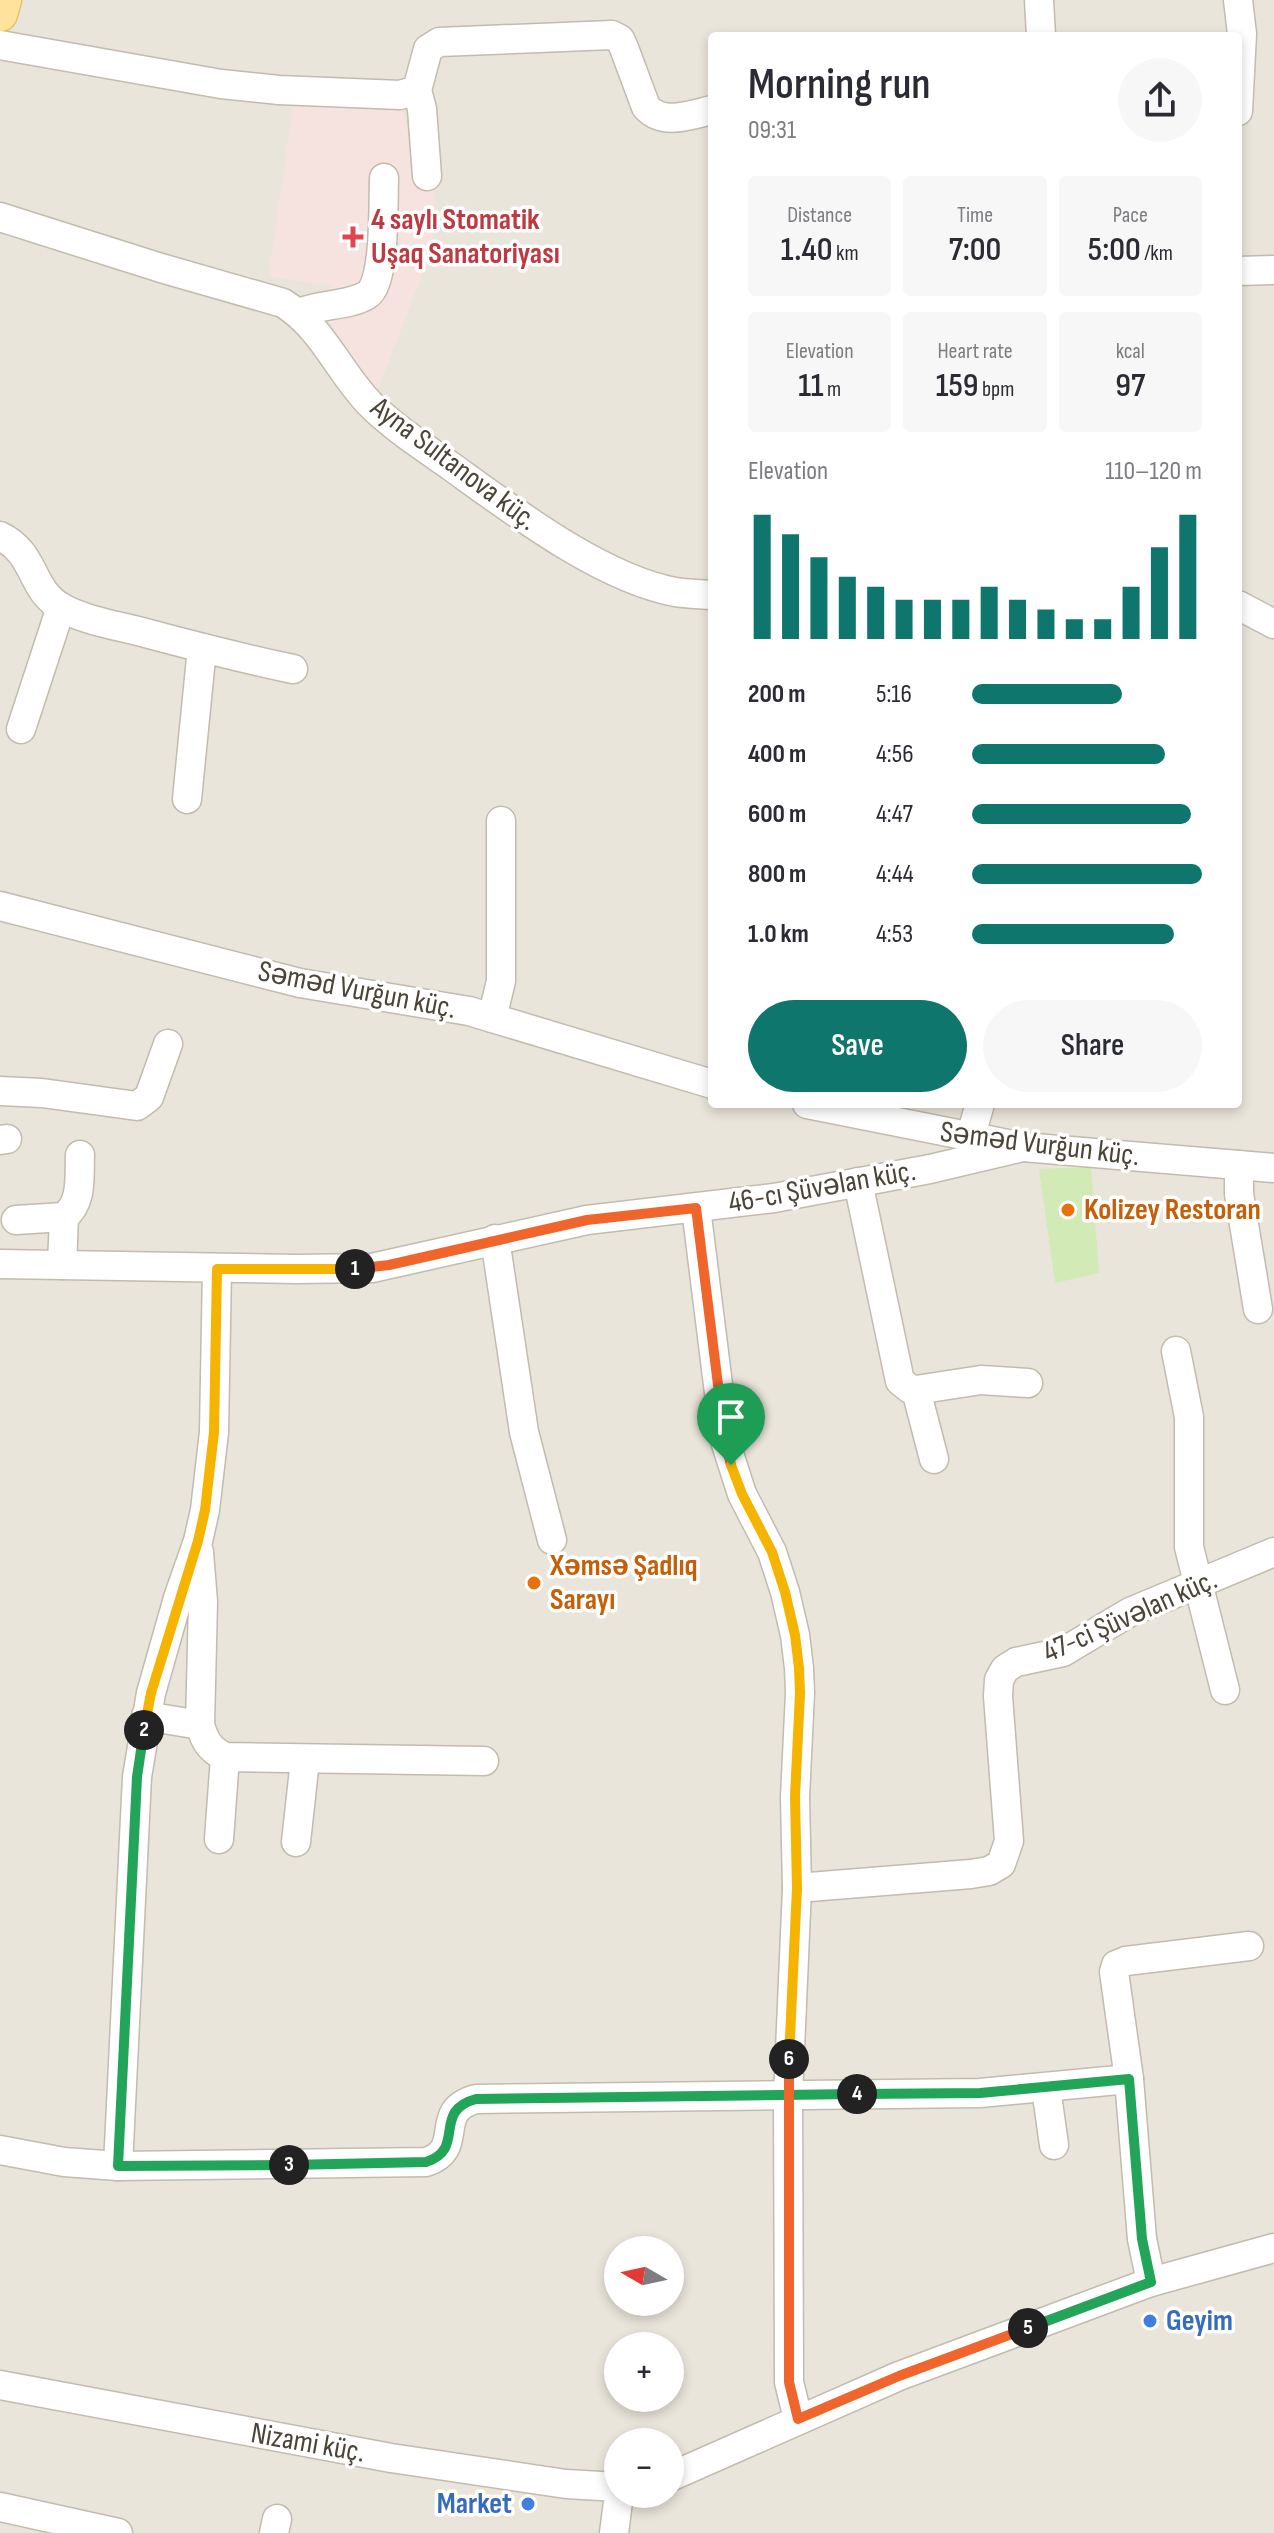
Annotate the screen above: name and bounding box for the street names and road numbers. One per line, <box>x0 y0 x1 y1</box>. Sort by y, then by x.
street label: Ayna Sultanova küç. <box>363 389 545 538</box>
street label: Səməd Vurğun küç. <box>255 953 459 1027</box>
street label: Səməd Vurğun küç. <box>938 1114 1142 1174</box>
street label: 46-cı Şüvəlan küç. <box>726 1153 918 1221</box>
street label: 47-ci Şüvəlan küç. <box>1037 1562 1223 1670</box>
street label: Nizami küç. <box>248 2415 368 2471</box>

